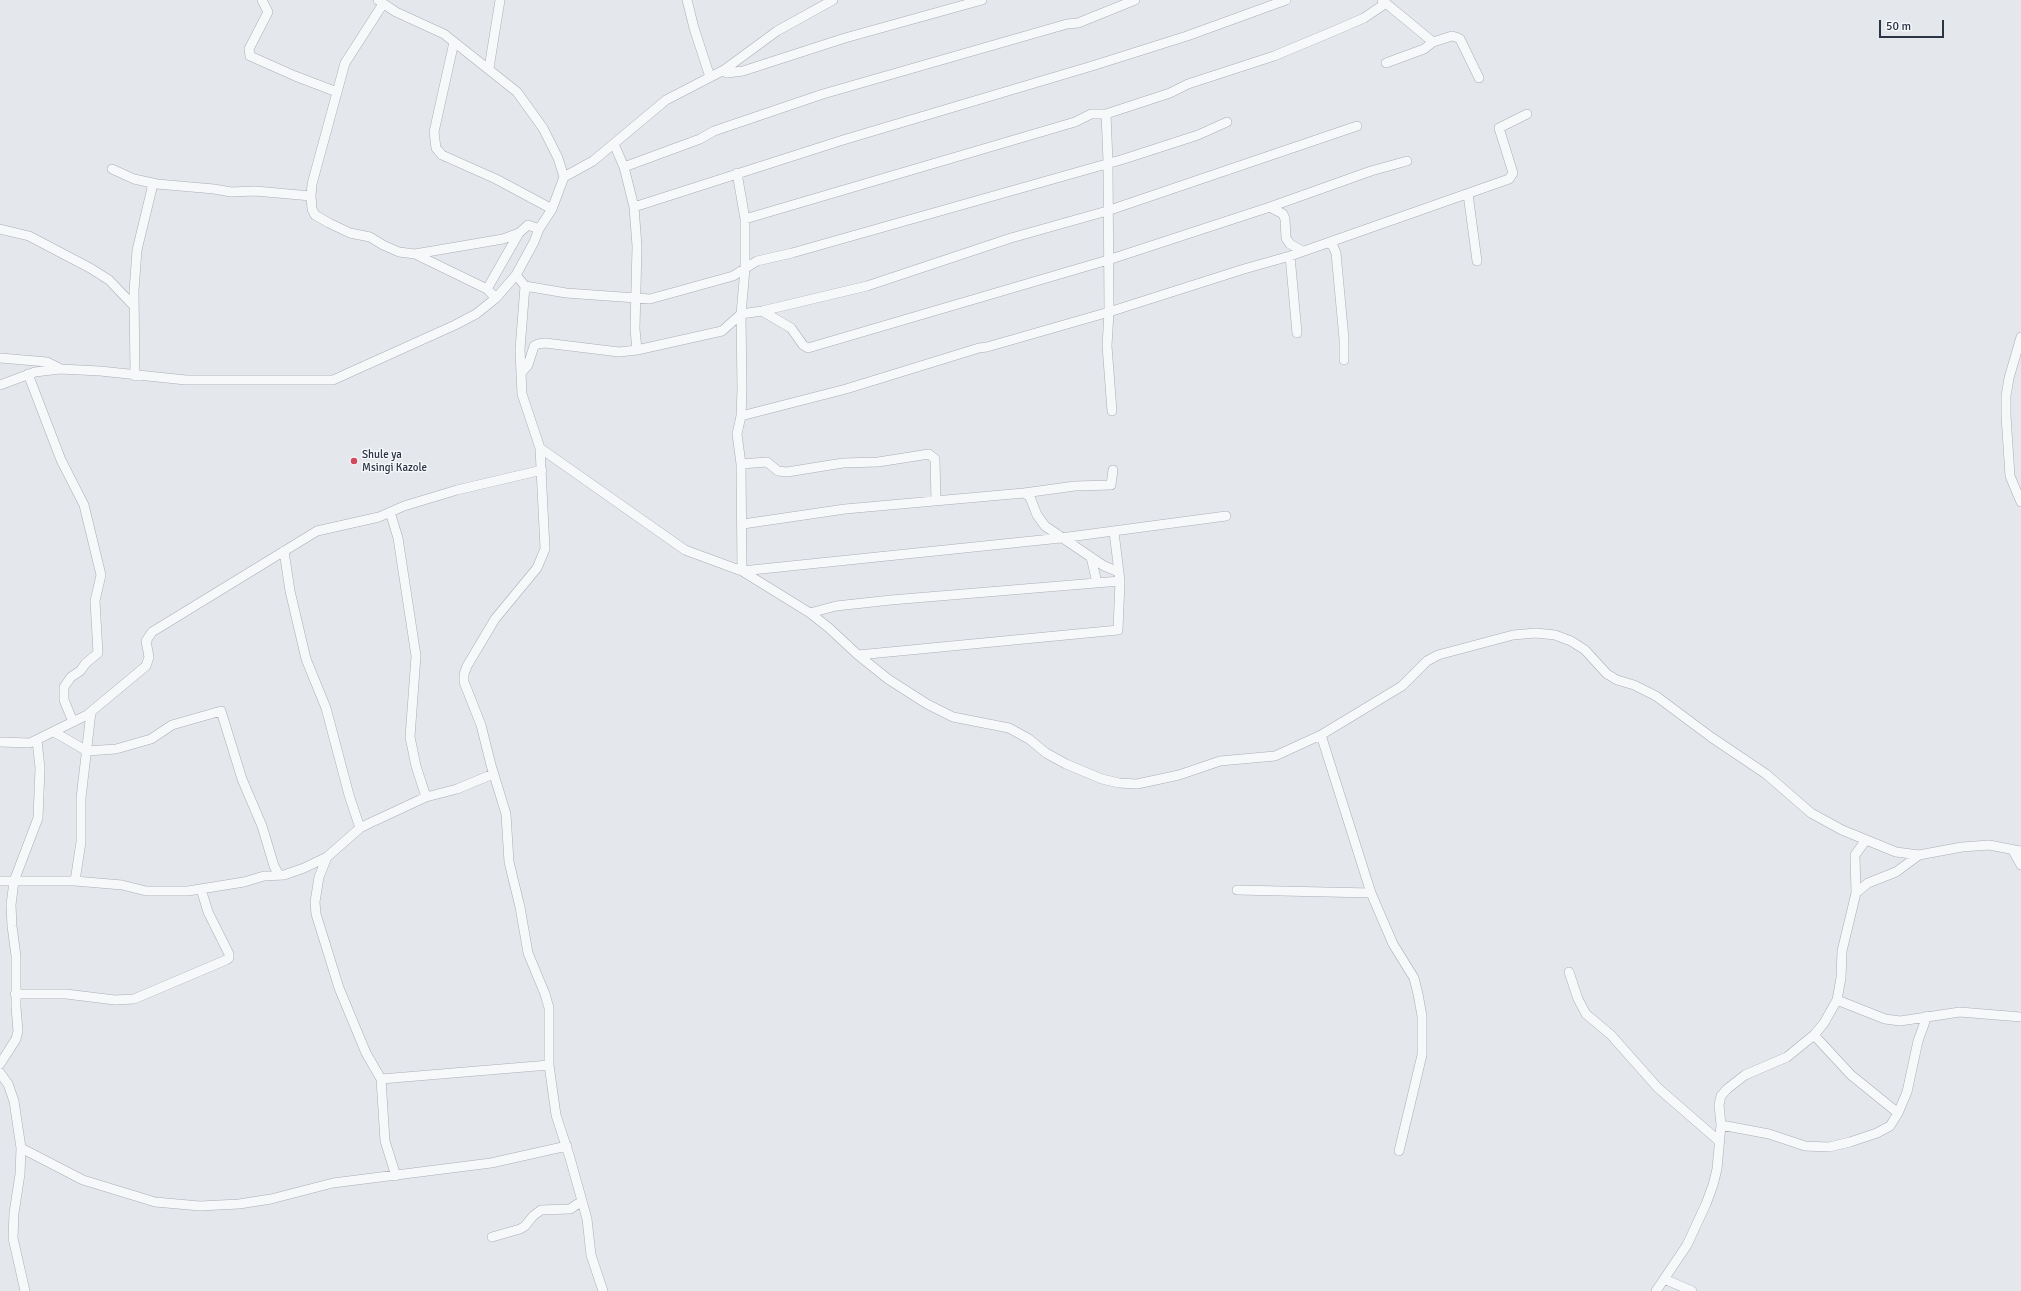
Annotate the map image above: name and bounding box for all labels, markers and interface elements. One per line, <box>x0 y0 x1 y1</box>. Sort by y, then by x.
scale bar <box>1881 12 1946 38</box>
text: 50 m <box>1886 19 1911 34</box>
place label: Shule ya Msingi Kazole <box>362 448 427 474</box>
marker: Shule ya Msingi Kazole <box>349 456 359 466</box>

